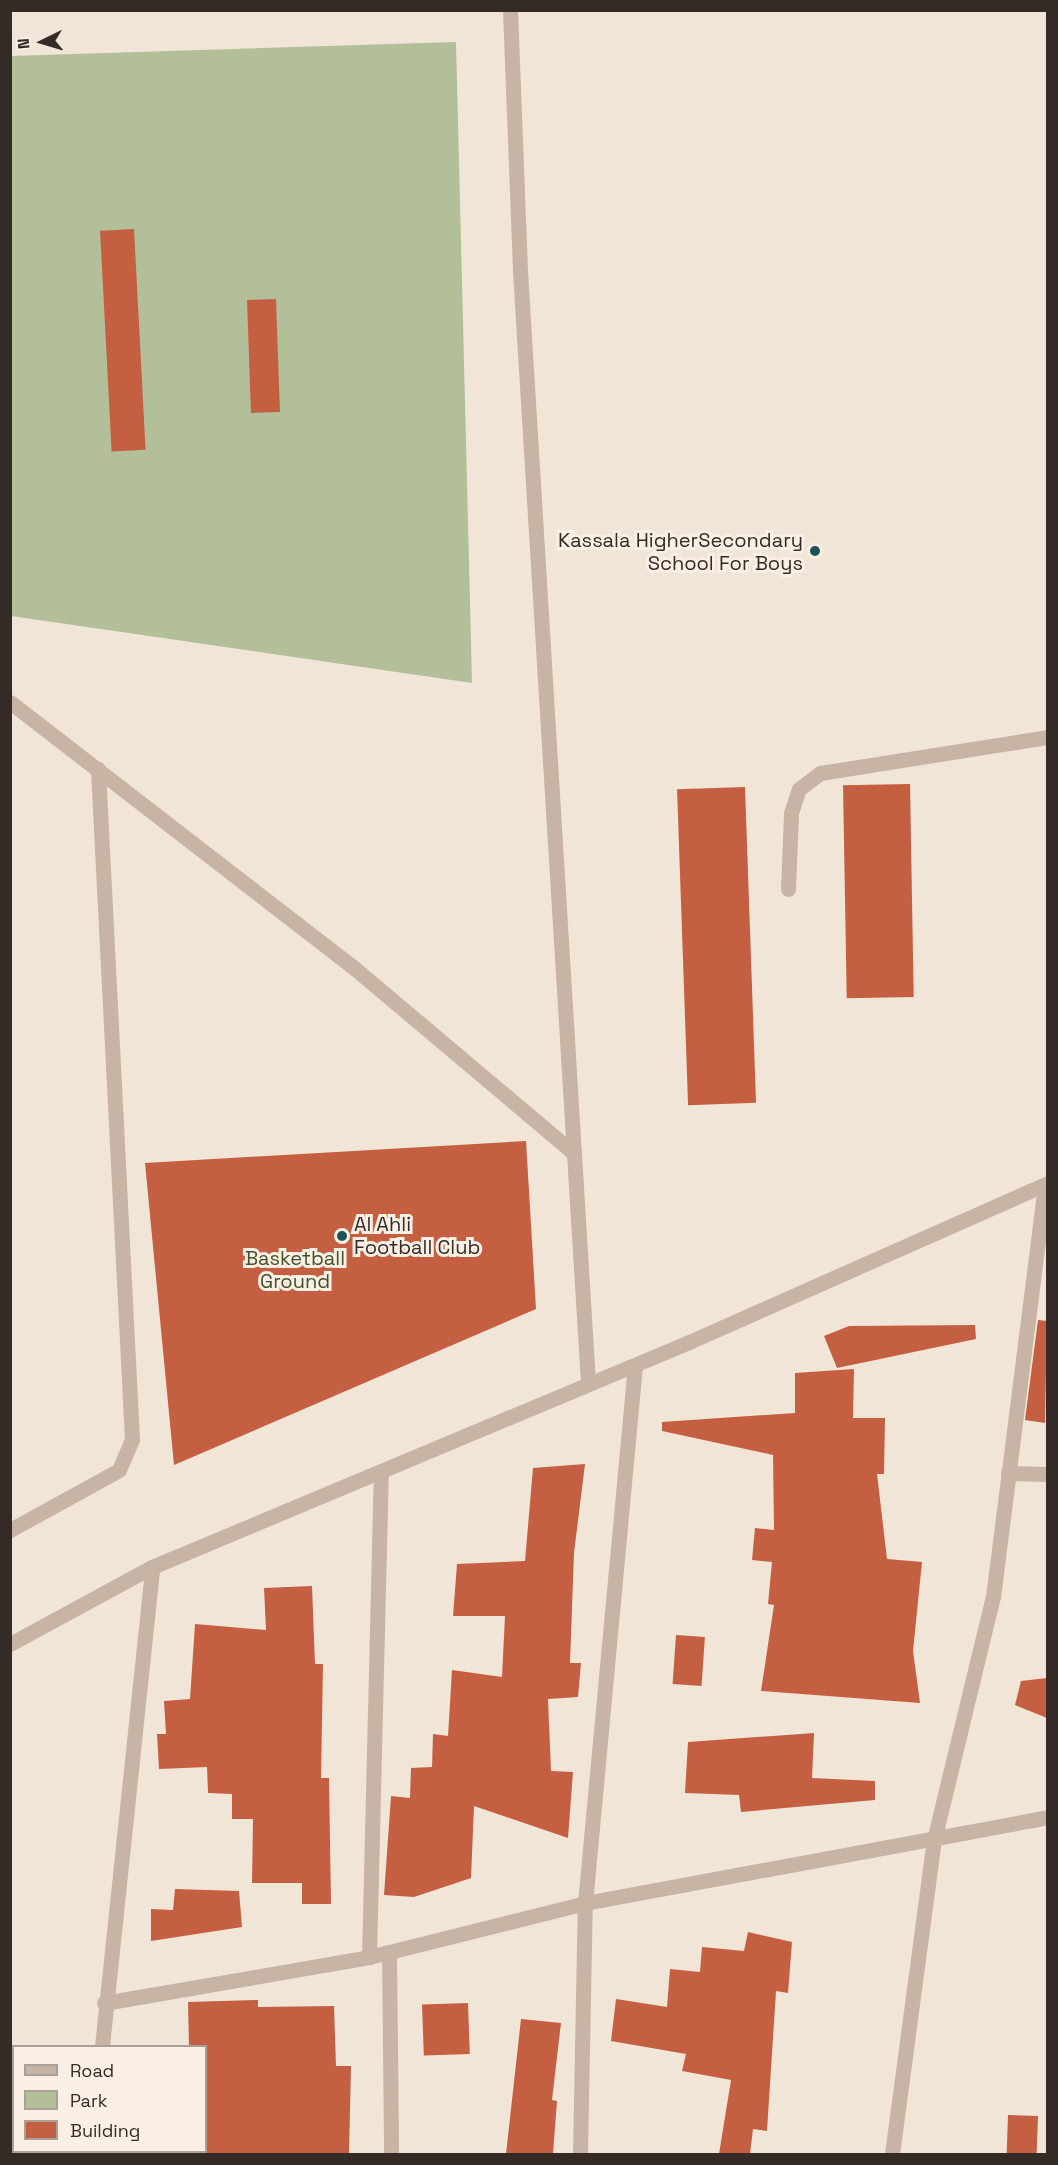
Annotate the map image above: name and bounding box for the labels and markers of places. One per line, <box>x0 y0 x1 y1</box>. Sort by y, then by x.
place label: Kassala HigherSecondary School For Boys <box>558 528 803 575</box>
marker: Kassala HigherSecondary School For Boys <box>808 544 822 558</box>
place label: Al Ahli Football Club <box>354 1212 480 1259</box>
marker: Al Ahli Football Club <box>335 1229 349 1243</box>

